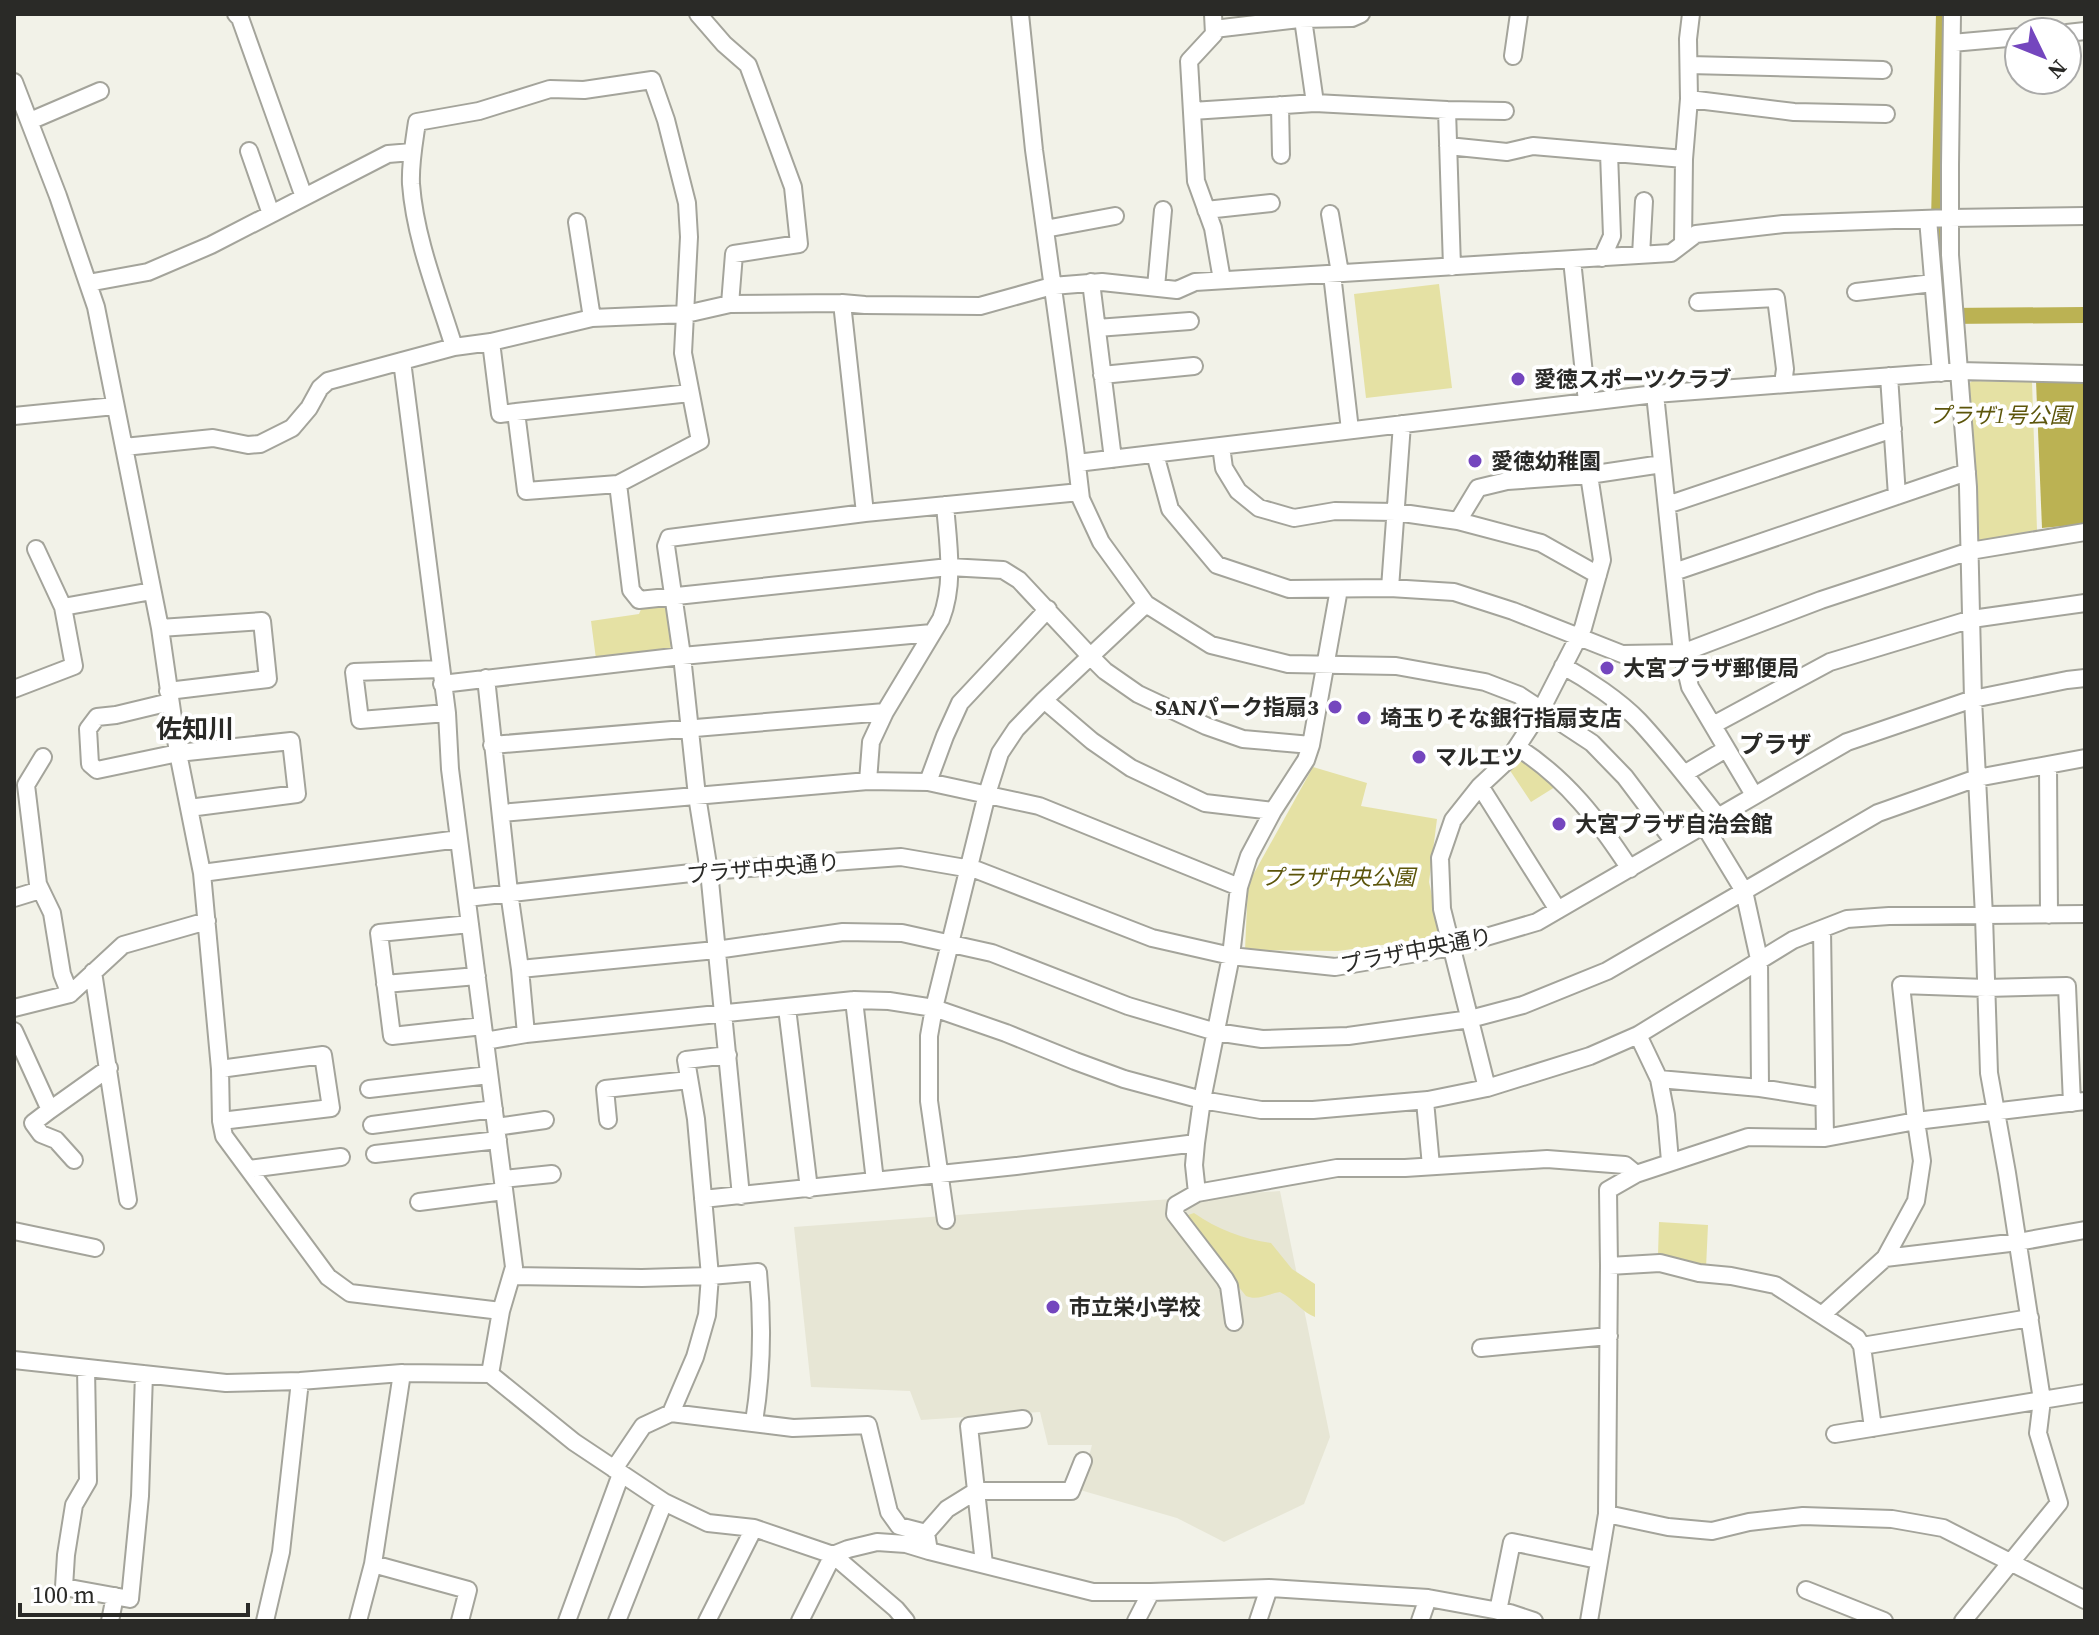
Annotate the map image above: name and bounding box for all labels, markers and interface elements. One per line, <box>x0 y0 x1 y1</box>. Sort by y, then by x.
north arrow <box>2003 16 2083 96</box>
text: N <box>2041 54 2074 86</box>
place label: 愛徳スポーツクラブ <box>1534 364 1732 394</box>
marker: 愛徳スポーツクラブ <box>1509 370 1527 388</box>
park label: プラザ1号公園 <box>1928 400 2075 430</box>
place label: 愛徳幼稚園 <box>1491 446 1601 476</box>
marker: 愛徳幼稚園 <box>1466 452 1484 470</box>
place label: 大宮プラザ郵便局 <box>1623 653 1799 683</box>
marker: 大宮プラザ郵便局 <box>1598 659 1616 677</box>
place label: SANパーク指扇3 <box>1155 692 1319 722</box>
marker: SANパーク指扇3 <box>1326 698 1344 716</box>
place label: 埼玉りそな銀行指扇支店 <box>1380 703 1622 733</box>
marker: 埼玉りそな銀行指扇支店 <box>1355 709 1373 727</box>
district label: 佐知川 <box>156 711 234 747</box>
district label: プラザ <box>1739 728 1811 761</box>
place label: マルエツ <box>1435 742 1523 772</box>
marker: マルエツ <box>1410 748 1428 766</box>
place label: 大宮プラザ自治会館 <box>1575 809 1773 839</box>
marker: 大宮プラザ自治会館 <box>1550 815 1568 833</box>
street label: プラザ中央通り <box>685 846 841 890</box>
park label: プラザ中央公園 <box>1261 862 1418 892</box>
street label: プラザ中央通り <box>1338 921 1494 979</box>
place label: 市立栄小学校 <box>1069 1292 1201 1322</box>
marker: 市立栄小学校 <box>1044 1298 1062 1316</box>
scale bar <box>20 1567 248 1617</box>
text: 100 m <box>32 1578 95 1611</box>

